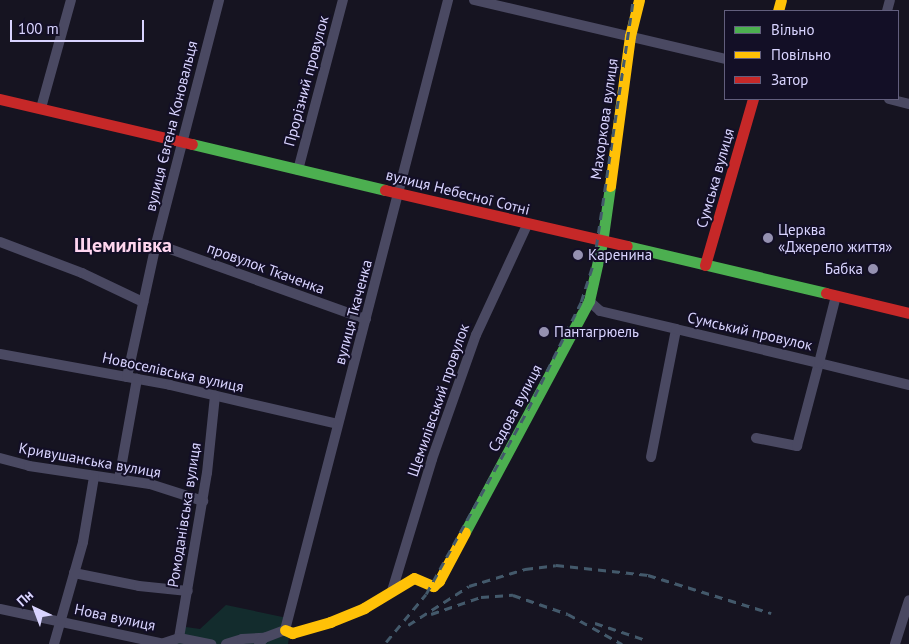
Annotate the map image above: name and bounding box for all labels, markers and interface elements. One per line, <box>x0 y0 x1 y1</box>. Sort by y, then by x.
scale bar <box>12 10 146 42</box>
legend <box>724 10 899 100</box>
street label: Прорізний провулок <box>280 14 332 148</box>
text: 100 m <box>18 19 59 38</box>
text: Вільно <box>771 20 814 39</box>
street label: вулиця Євгена Коновальця <box>141 39 201 213</box>
text: Повільно <box>771 45 831 64</box>
street label: Махоркова вулиця <box>587 57 621 181</box>
text: Затор <box>771 70 808 89</box>
street label: Сумська вулиця <box>692 126 738 230</box>
street label: вулиця Небесної Сотні <box>384 165 532 219</box>
place label: Церква «Джерело життя» <box>778 220 893 255</box>
marker: Церква «Джерело життя» <box>762 232 774 244</box>
district label: Щемилівка <box>74 233 172 257</box>
street label: провулок Ткаченка <box>205 238 327 298</box>
place label: Каренина <box>588 246 652 264</box>
marker: Каренина <box>572 249 584 261</box>
street label: вулиця Ткаченка <box>330 257 376 367</box>
place label: Бабка <box>825 260 863 278</box>
marker: Бабка <box>867 263 879 275</box>
street label: Сумський провулок <box>686 308 814 354</box>
street label: Щемилівський провулок <box>403 321 473 479</box>
place label: Пантагрюель <box>554 323 639 341</box>
marker: Пантагрюель <box>538 326 550 338</box>
street label: Новоселівська вулиця <box>101 348 245 396</box>
street label: Садова вулиця <box>484 361 546 455</box>
street label: Кривушанська вулиця <box>17 439 163 481</box>
street label: Ромоданівська вулиця <box>164 441 204 589</box>
north arrow <box>10 584 60 634</box>
text: Пн <box>13 586 37 610</box>
street label: Нова вулиця <box>73 600 157 634</box>

